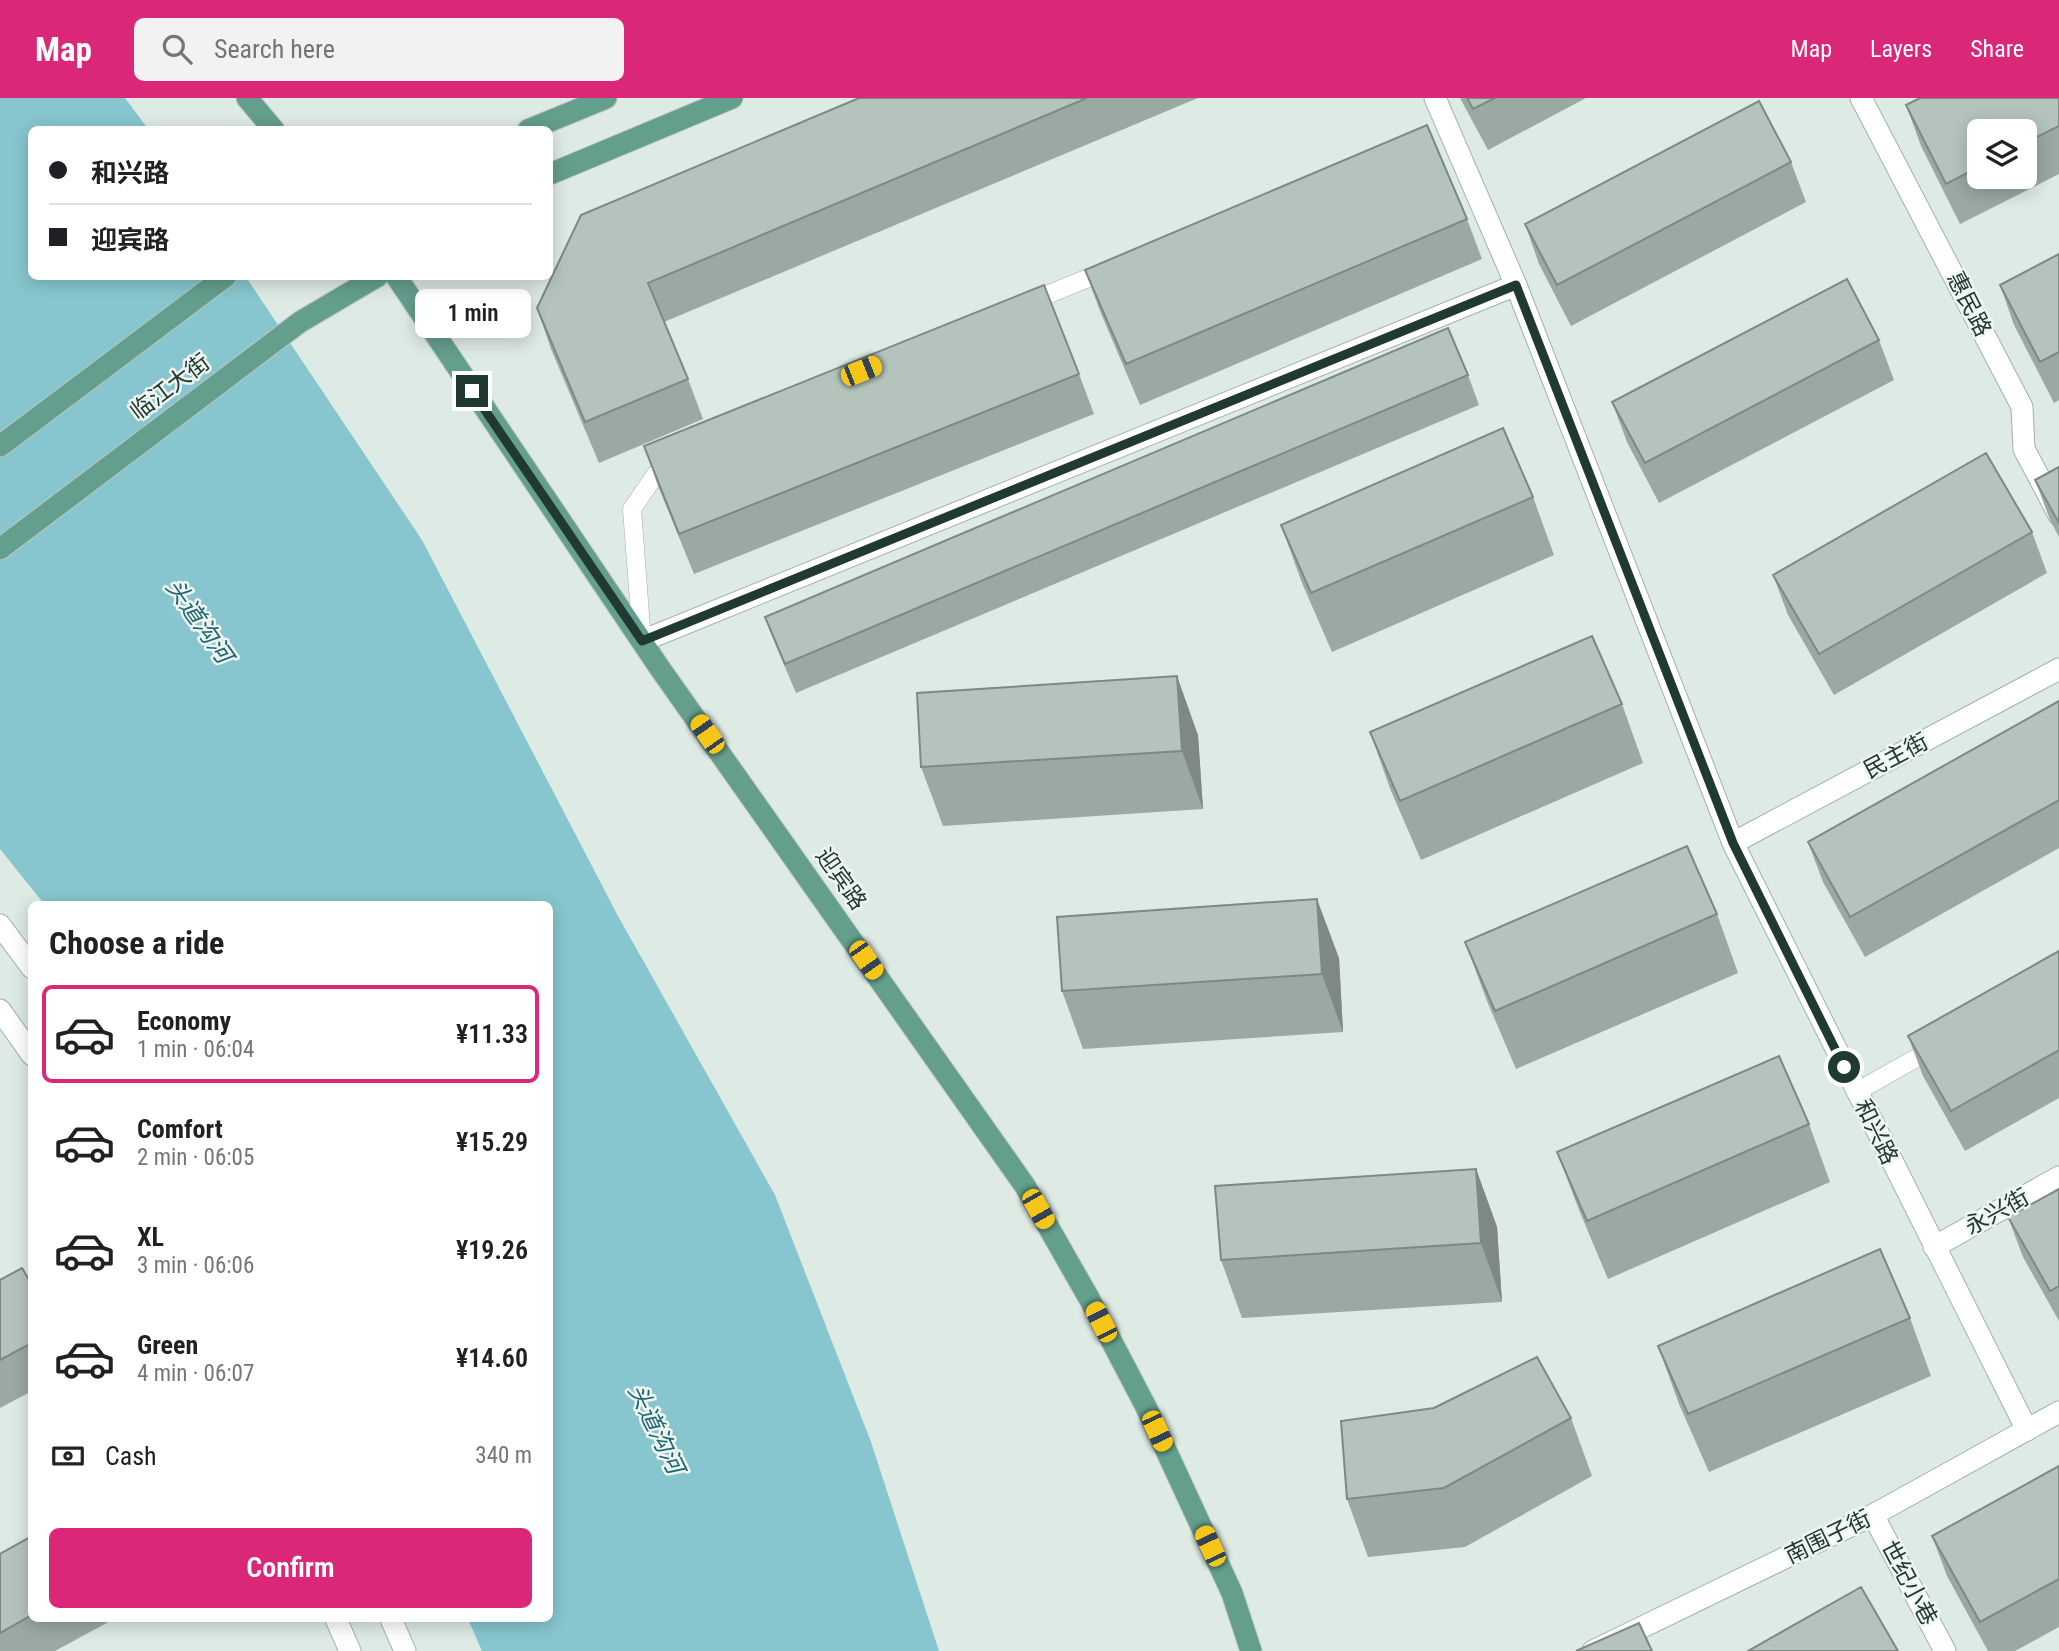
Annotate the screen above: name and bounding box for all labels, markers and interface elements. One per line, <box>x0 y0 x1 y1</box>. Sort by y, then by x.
search box <box>134 18 624 81</box>
text: Map <box>35 30 92 69</box>
icon: search <box>158 30 196 68</box>
text: Search here <box>214 34 335 64</box>
text: Map <box>1791 35 1832 63</box>
text: Layers <box>1870 35 1932 63</box>
text: Share <box>1970 35 2024 63</box>
map controls <box>1967 119 2037 189</box>
button: layers <box>1967 119 2037 189</box>
text: 和兴路 <box>91 158 169 188</box>
text: 迎宾路 <box>91 225 169 255</box>
street label: 惠民路 <box>1941 267 1997 341</box>
callout: 1 min <box>414 289 530 338</box>
text: 1 min <box>448 300 498 327</box>
street label: 临江大街 <box>125 349 215 425</box>
car <box>838 353 885 389</box>
route end <box>456 375 488 407</box>
water label: 头道沟河 <box>160 574 240 672</box>
car <box>687 711 728 757</box>
street label: 民主街 <box>1859 728 1933 784</box>
street label: 迎宾路 <box>810 843 872 915</box>
text: Choose a ride <box>49 924 224 962</box>
car <box>846 937 887 983</box>
icon: car <box>53 1003 116 1066</box>
text: Economy <box>137 1006 231 1036</box>
text: ¥11.33 <box>456 1019 528 1049</box>
text: 1 min · 06:04 <box>137 1036 254 1063</box>
route start <box>1828 1051 1860 1083</box>
street label: 和兴路 <box>1849 1095 1903 1169</box>
icon: car <box>53 1111 116 1174</box>
text: Comfort <box>137 1114 223 1144</box>
text: ¥15.29 <box>456 1127 528 1157</box>
text: 2 min · 06:05 <box>137 1144 254 1171</box>
street label: 永兴街 <box>1960 1183 2034 1241</box>
car <box>1019 1186 1058 1232</box>
icon: car <box>53 1219 116 1282</box>
text: XL <box>137 1222 164 1252</box>
text: ¥19.26 <box>456 1235 528 1265</box>
text: 3 min · 06:06 <box>137 1252 254 1279</box>
car <box>1083 1299 1120 1345</box>
icon: car <box>53 1327 116 1390</box>
text: Green <box>137 1330 198 1360</box>
text: ¥14.60 <box>456 1343 528 1373</box>
text: 4 min · 06:07 <box>137 1360 254 1387</box>
water label: 头道沟河 <box>622 1380 691 1482</box>
car <box>1139 1408 1176 1454</box>
icon: cash <box>49 1437 87 1475</box>
text: Cash <box>105 1441 157 1471</box>
text: 340 m <box>475 1442 532 1469</box>
street label: 南围子街 <box>1781 1505 1875 1569</box>
car <box>1192 1523 1229 1569</box>
button: Confirm <box>49 1528 532 1608</box>
street label: 世纪小巷 <box>1875 1536 1943 1630</box>

